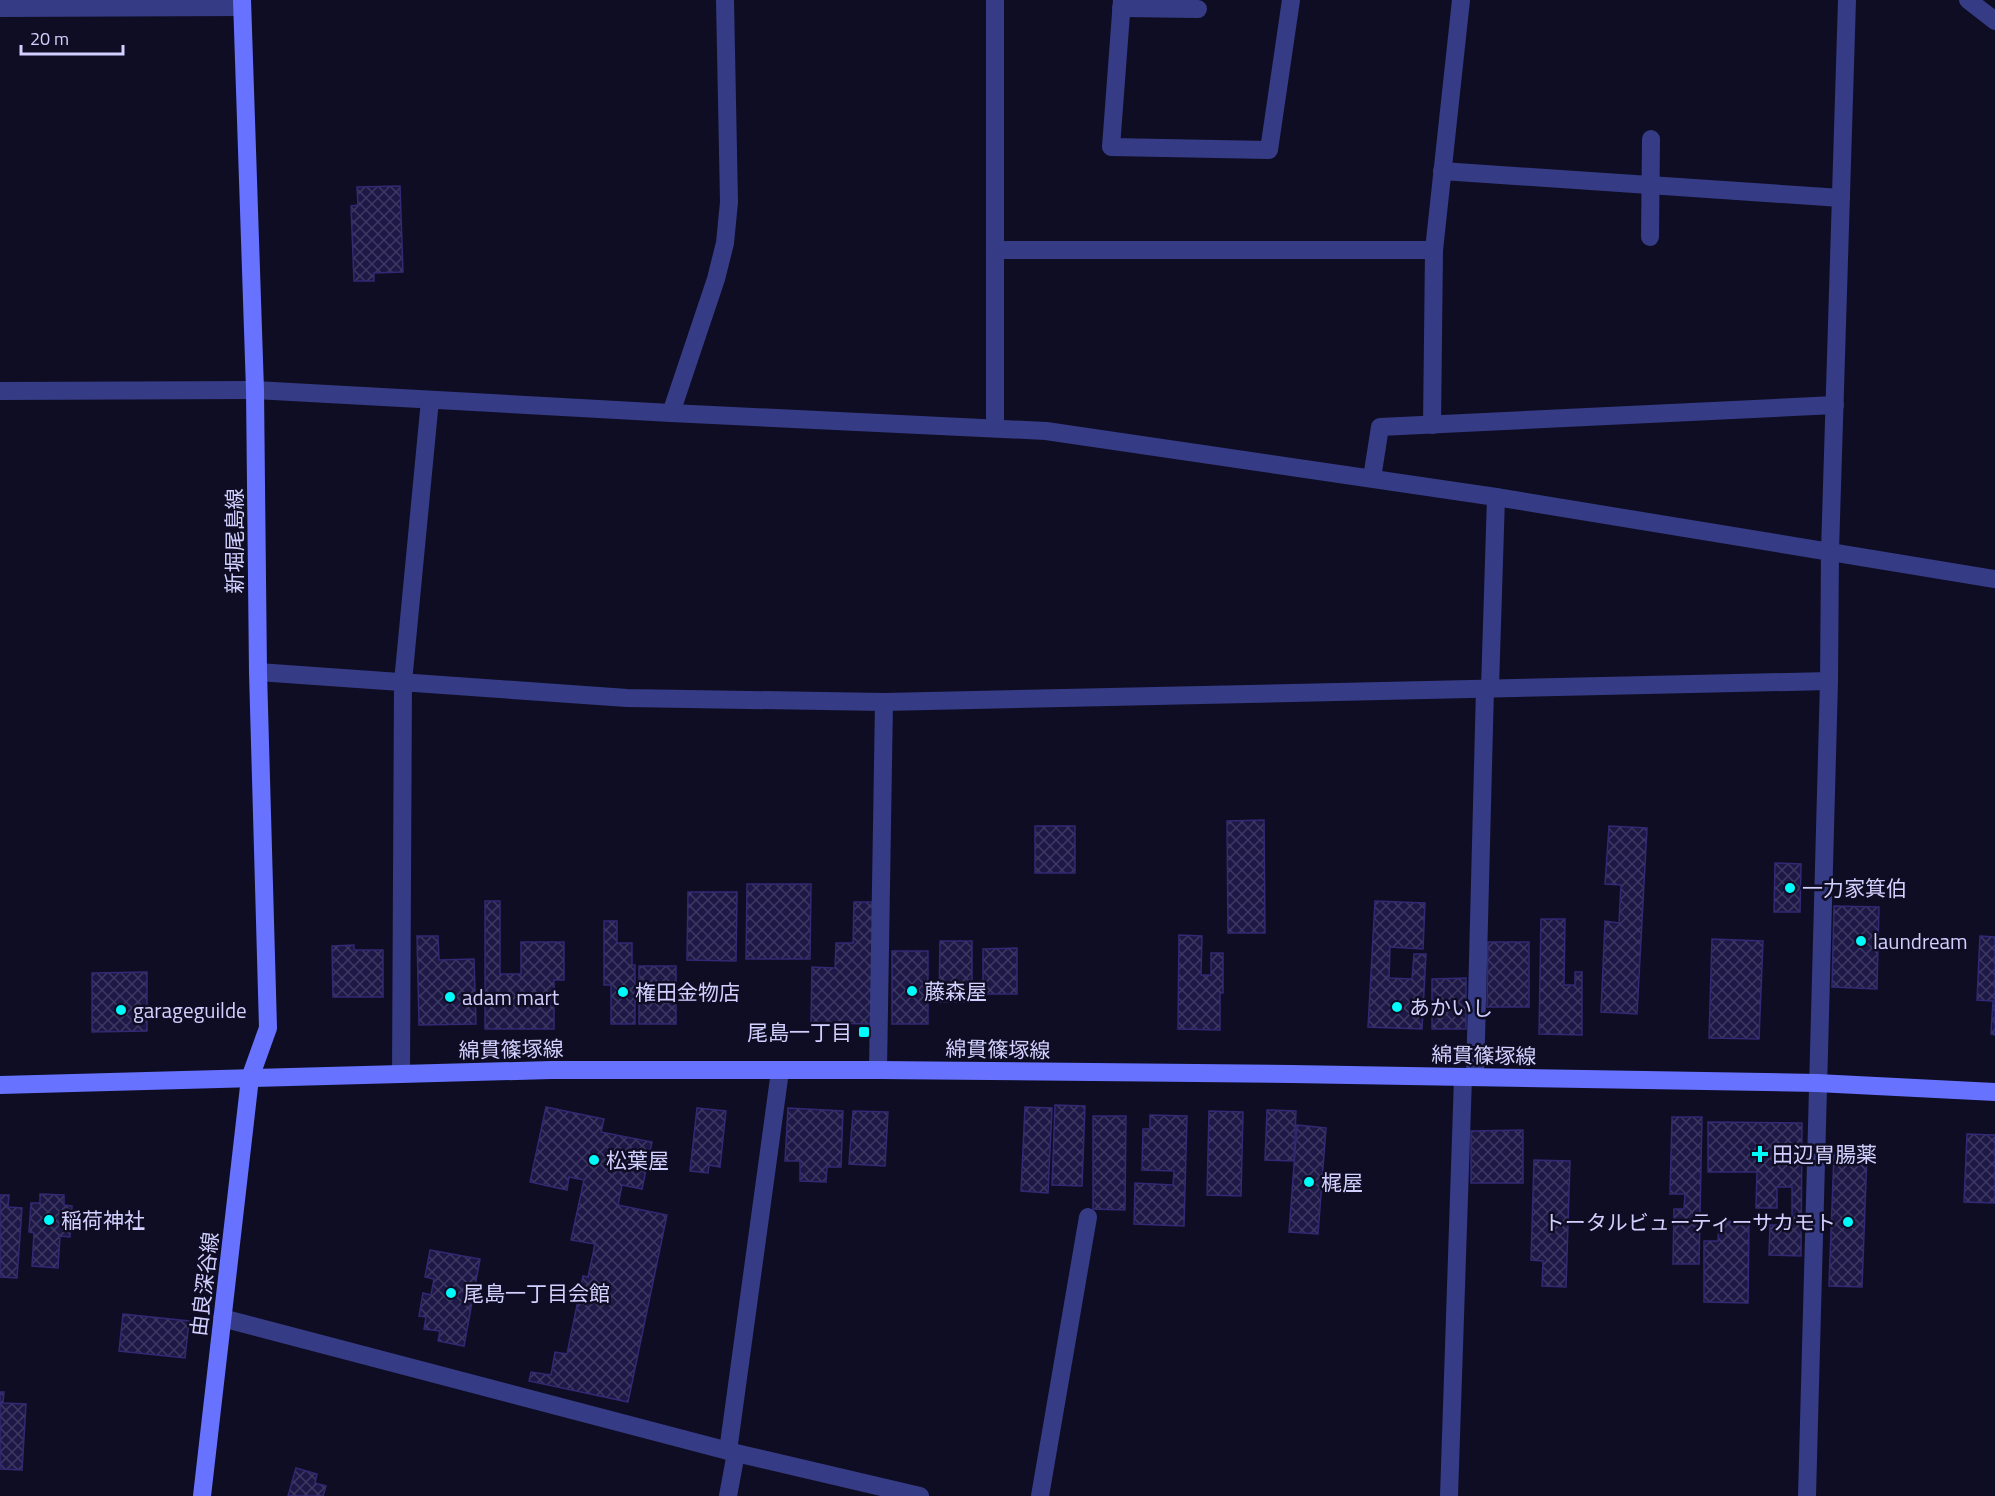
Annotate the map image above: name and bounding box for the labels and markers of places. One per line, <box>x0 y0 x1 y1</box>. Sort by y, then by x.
place label: 一力家箕伯 <box>1802 872 1907 904</box>
marker: 一力家箕伯 <box>1783 881 1797 895</box>
place label: laundream <box>1873 925 1968 957</box>
marker: laundream <box>1854 934 1868 948</box>
place label: 藤森屋 <box>924 975 987 1007</box>
place label: 権田金物店 <box>635 976 740 1008</box>
place label: adam mart <box>462 981 560 1013</box>
marker: 藤森屋 <box>905 984 919 998</box>
marker: 権田金物店 <box>616 985 630 999</box>
marker: adam mart <box>443 990 457 1004</box>
place label: あかいし <box>1409 991 1493 1023</box>
place label: garageguilde <box>133 994 247 1026</box>
marker: あかいし <box>1390 1000 1404 1014</box>
marker: garageguilde <box>114 1003 128 1017</box>
place label: 尾島一丁目 <box>747 1016 852 1048</box>
marker: 尾島一丁目 <box>857 1025 871 1039</box>
place label: 田辺胃腸薬 <box>1772 1138 1877 1170</box>
place label: 松葉屋 <box>606 1144 669 1176</box>
marker: 田辺胃腸薬 <box>1753 1147 1767 1161</box>
marker: 松葉屋 <box>587 1153 601 1167</box>
place label: 梶屋 <box>1321 1166 1363 1198</box>
marker: 梶屋 <box>1302 1175 1316 1189</box>
place label: 稲荷神社 <box>61 1204 145 1236</box>
place label: トータルビューティーサカモト <box>1544 1206 1836 1238</box>
marker: 稲荷神社 <box>42 1213 56 1227</box>
marker: トータルビューティーサカモト <box>1841 1215 1855 1229</box>
place label: 尾島一丁目会館 <box>463 1277 610 1309</box>
marker: 尾島一丁目会館 <box>444 1286 458 1300</box>

